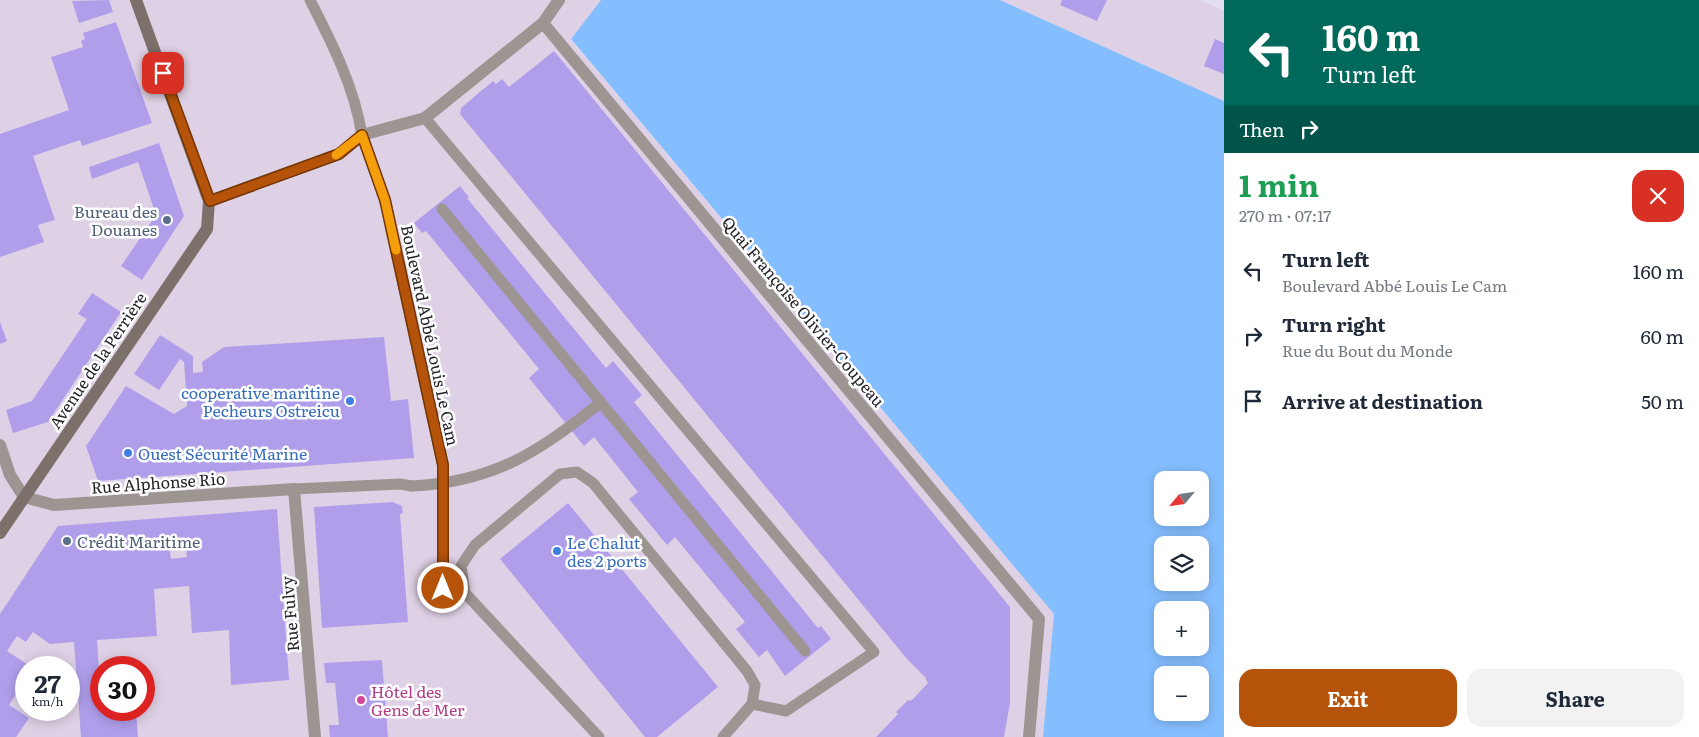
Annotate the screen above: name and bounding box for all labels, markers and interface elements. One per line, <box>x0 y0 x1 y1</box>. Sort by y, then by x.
text: 160 m <box>1322 10 1420 62</box>
icon: left <box>1239 20 1304 85</box>
pin <box>142 52 184 94</box>
text: Turn left <box>1322 57 1416 90</box>
icon: arrive <box>149 59 177 87</box>
text: Then <box>1239 115 1285 143</box>
icon: right <box>1295 115 1323 143</box>
text: 1 min <box>1239 162 1319 206</box>
button: close <box>1632 170 1684 222</box>
place label: Bureau des Douanes <box>74 199 157 241</box>
text: 270 m · 07:17 <box>1239 203 1331 227</box>
street label: Quai Françoise Olivier-Coupeau <box>717 210 891 412</box>
marker: Bureau des Douanes <box>161 214 173 226</box>
street label: Boulevard Abbé Louis Le Cam <box>396 222 466 448</box>
text: Turn left <box>1282 245 1369 273</box>
icon: left <box>1239 257 1267 285</box>
text: 160 m <box>1633 257 1684 285</box>
text: Boulevard Abbé Louis Le Cam <box>1282 273 1507 297</box>
street label: Avenue de la Perrière <box>42 287 152 433</box>
text: Turn right <box>1282 310 1386 338</box>
icon: right <box>1239 322 1267 350</box>
text: 60 m <box>1641 322 1684 350</box>
text: Rue du Bout du Monde <box>1282 338 1453 362</box>
place label: cooperative maritine Pecheurs Ostreicu <box>181 380 340 422</box>
icon: arrive <box>1239 387 1267 415</box>
text: Arrive at destination <box>1282 387 1483 415</box>
text: 50 m <box>1641 387 1684 415</box>
marker: cooperative maritine Pecheurs Ostreicu <box>344 395 356 407</box>
place label: Ouest Sécurité Marine <box>138 441 307 465</box>
marker: Ouest Sécurité Marine <box>122 447 134 459</box>
street label: Rue Alphonse Rio <box>90 465 226 499</box>
north arrow <box>1154 471 1209 526</box>
map controls <box>1154 471 1209 721</box>
place label: Crédit Maritime <box>77 529 200 553</box>
place label: Le Chalut des 2 ports <box>567 530 646 572</box>
marker: Crédit Maritime <box>61 535 73 547</box>
button: layers <box>1154 536 1209 591</box>
marker: Le Chalut des 2 ports <box>551 545 563 557</box>
position arrow <box>416 561 468 613</box>
street label: Rue Fulvy <box>274 574 304 653</box>
button: + <box>1154 601 1209 656</box>
speed limit sign: 30 <box>90 656 155 721</box>
text: 27 <box>34 664 61 701</box>
button: − <box>1154 666 1209 721</box>
button: Exit <box>1239 669 1457 727</box>
button: Share <box>1467 669 1684 727</box>
place label: Hôtel des Gens de Mer <box>371 679 465 721</box>
text: km/h <box>32 692 63 710</box>
marker: Hôtel des Gens de Mer <box>355 694 367 706</box>

